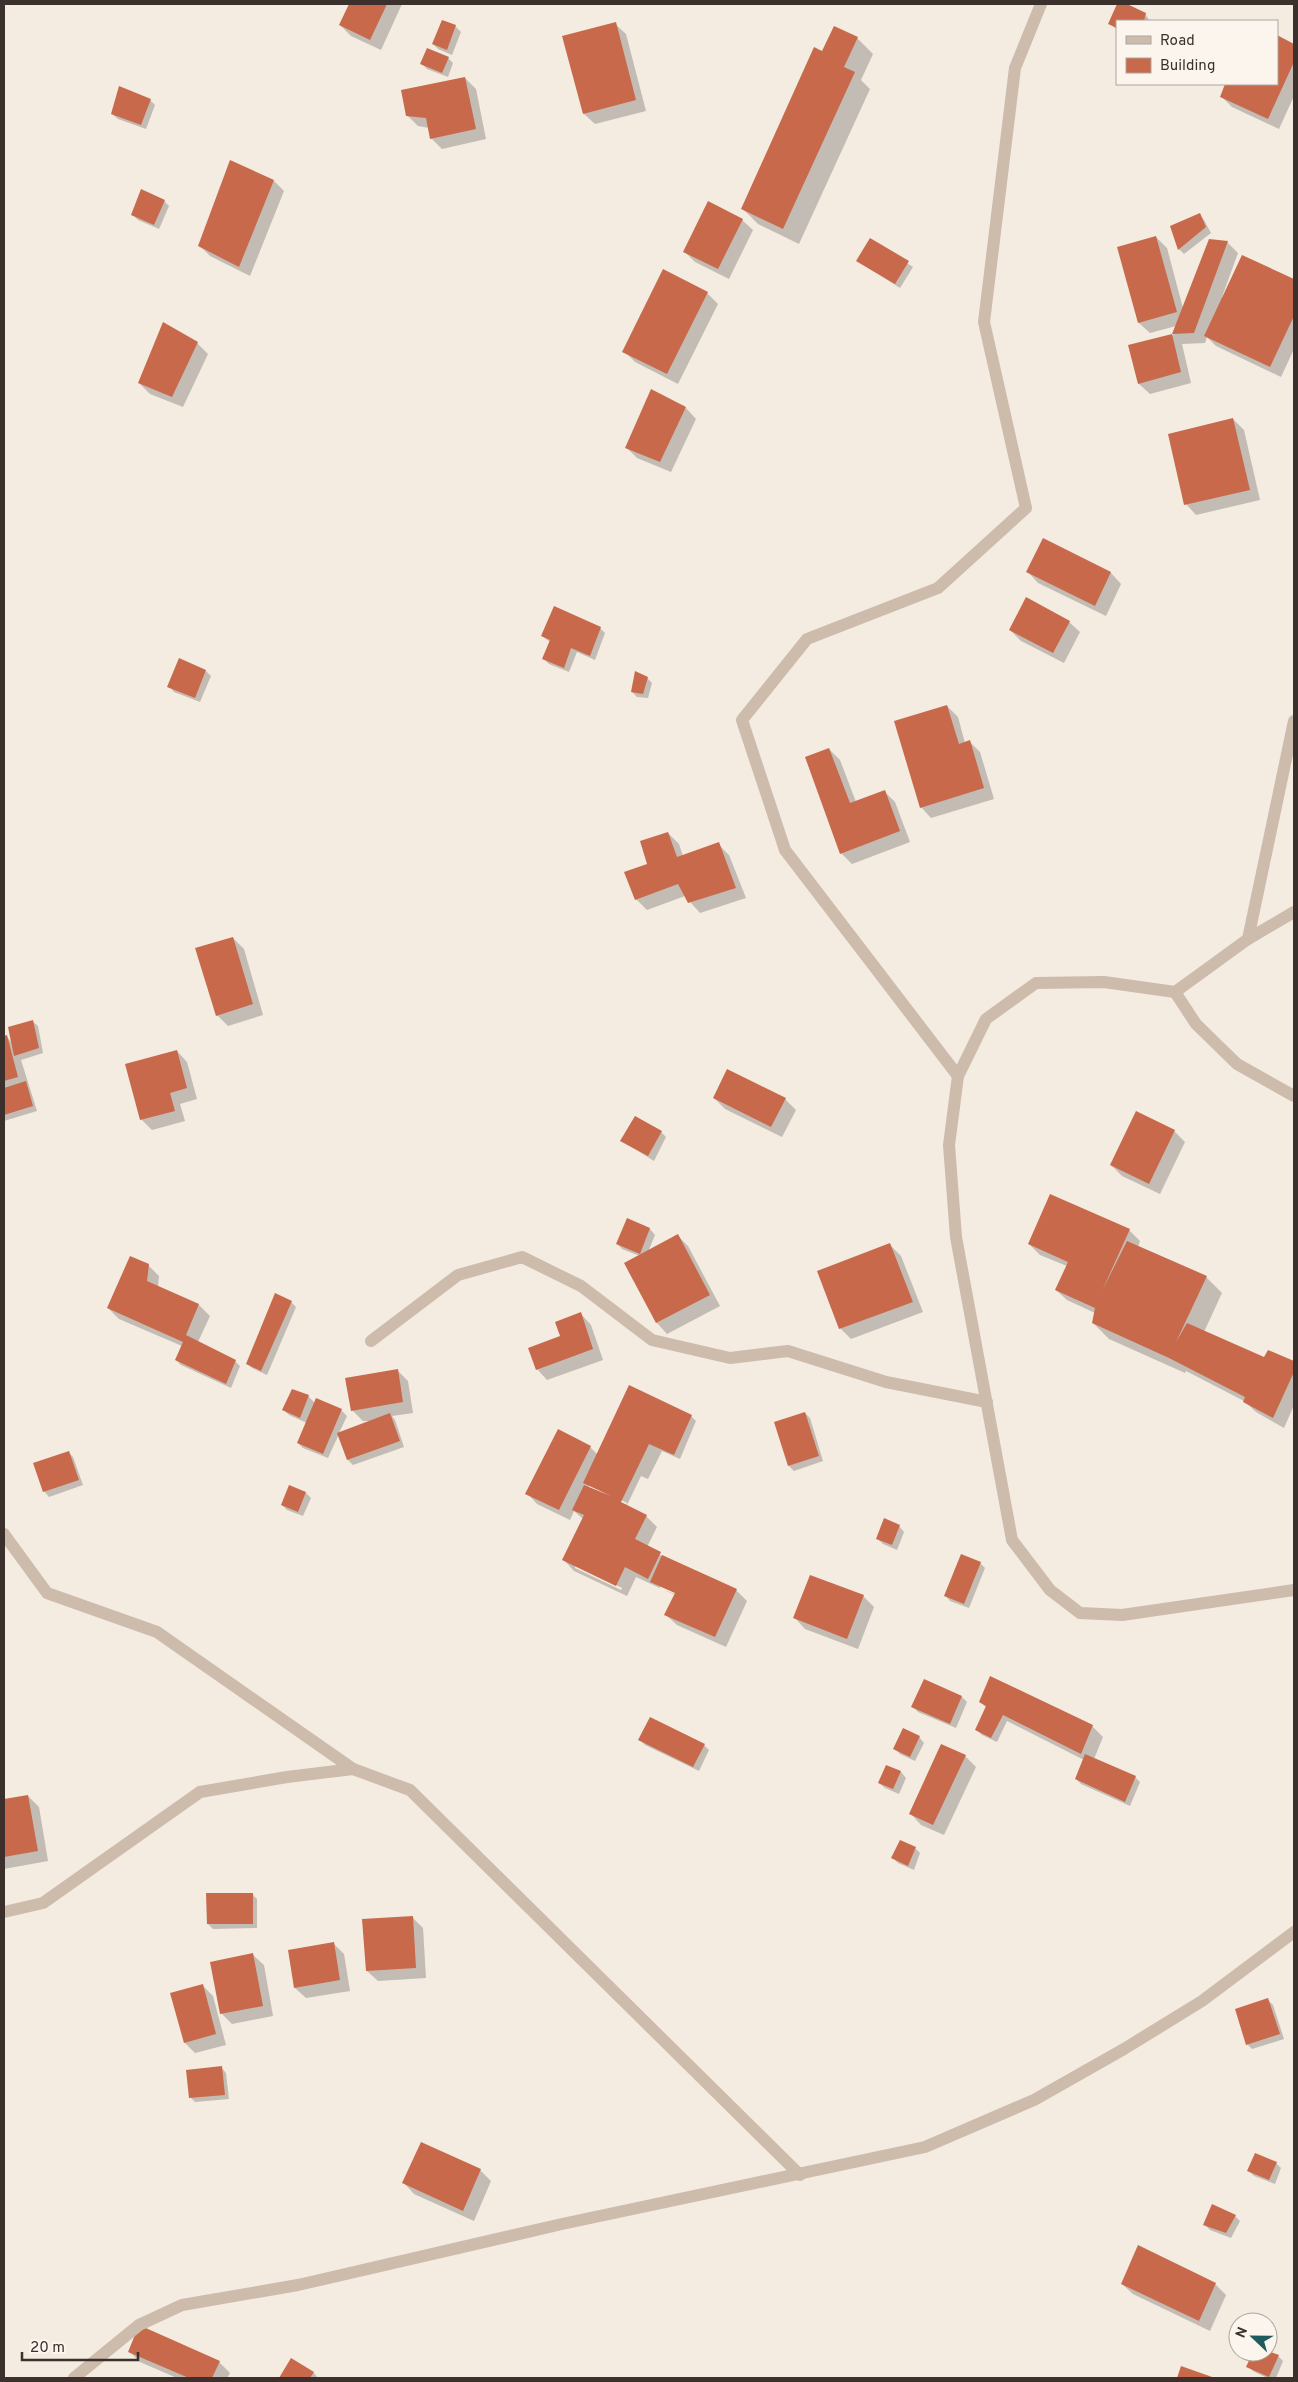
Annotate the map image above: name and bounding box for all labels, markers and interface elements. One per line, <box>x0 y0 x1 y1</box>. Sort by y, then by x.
legend <box>1116 20 1278 85</box>
text: Road <box>1160 32 1195 51</box>
text: Building <box>1160 57 1215 76</box>
north arrow <box>1228 2312 1278 2362</box>
text: N <box>1233 2325 1252 2341</box>
scale bar <box>22 2330 139 2362</box>
text: 20 m <box>30 2339 65 2358</box>

